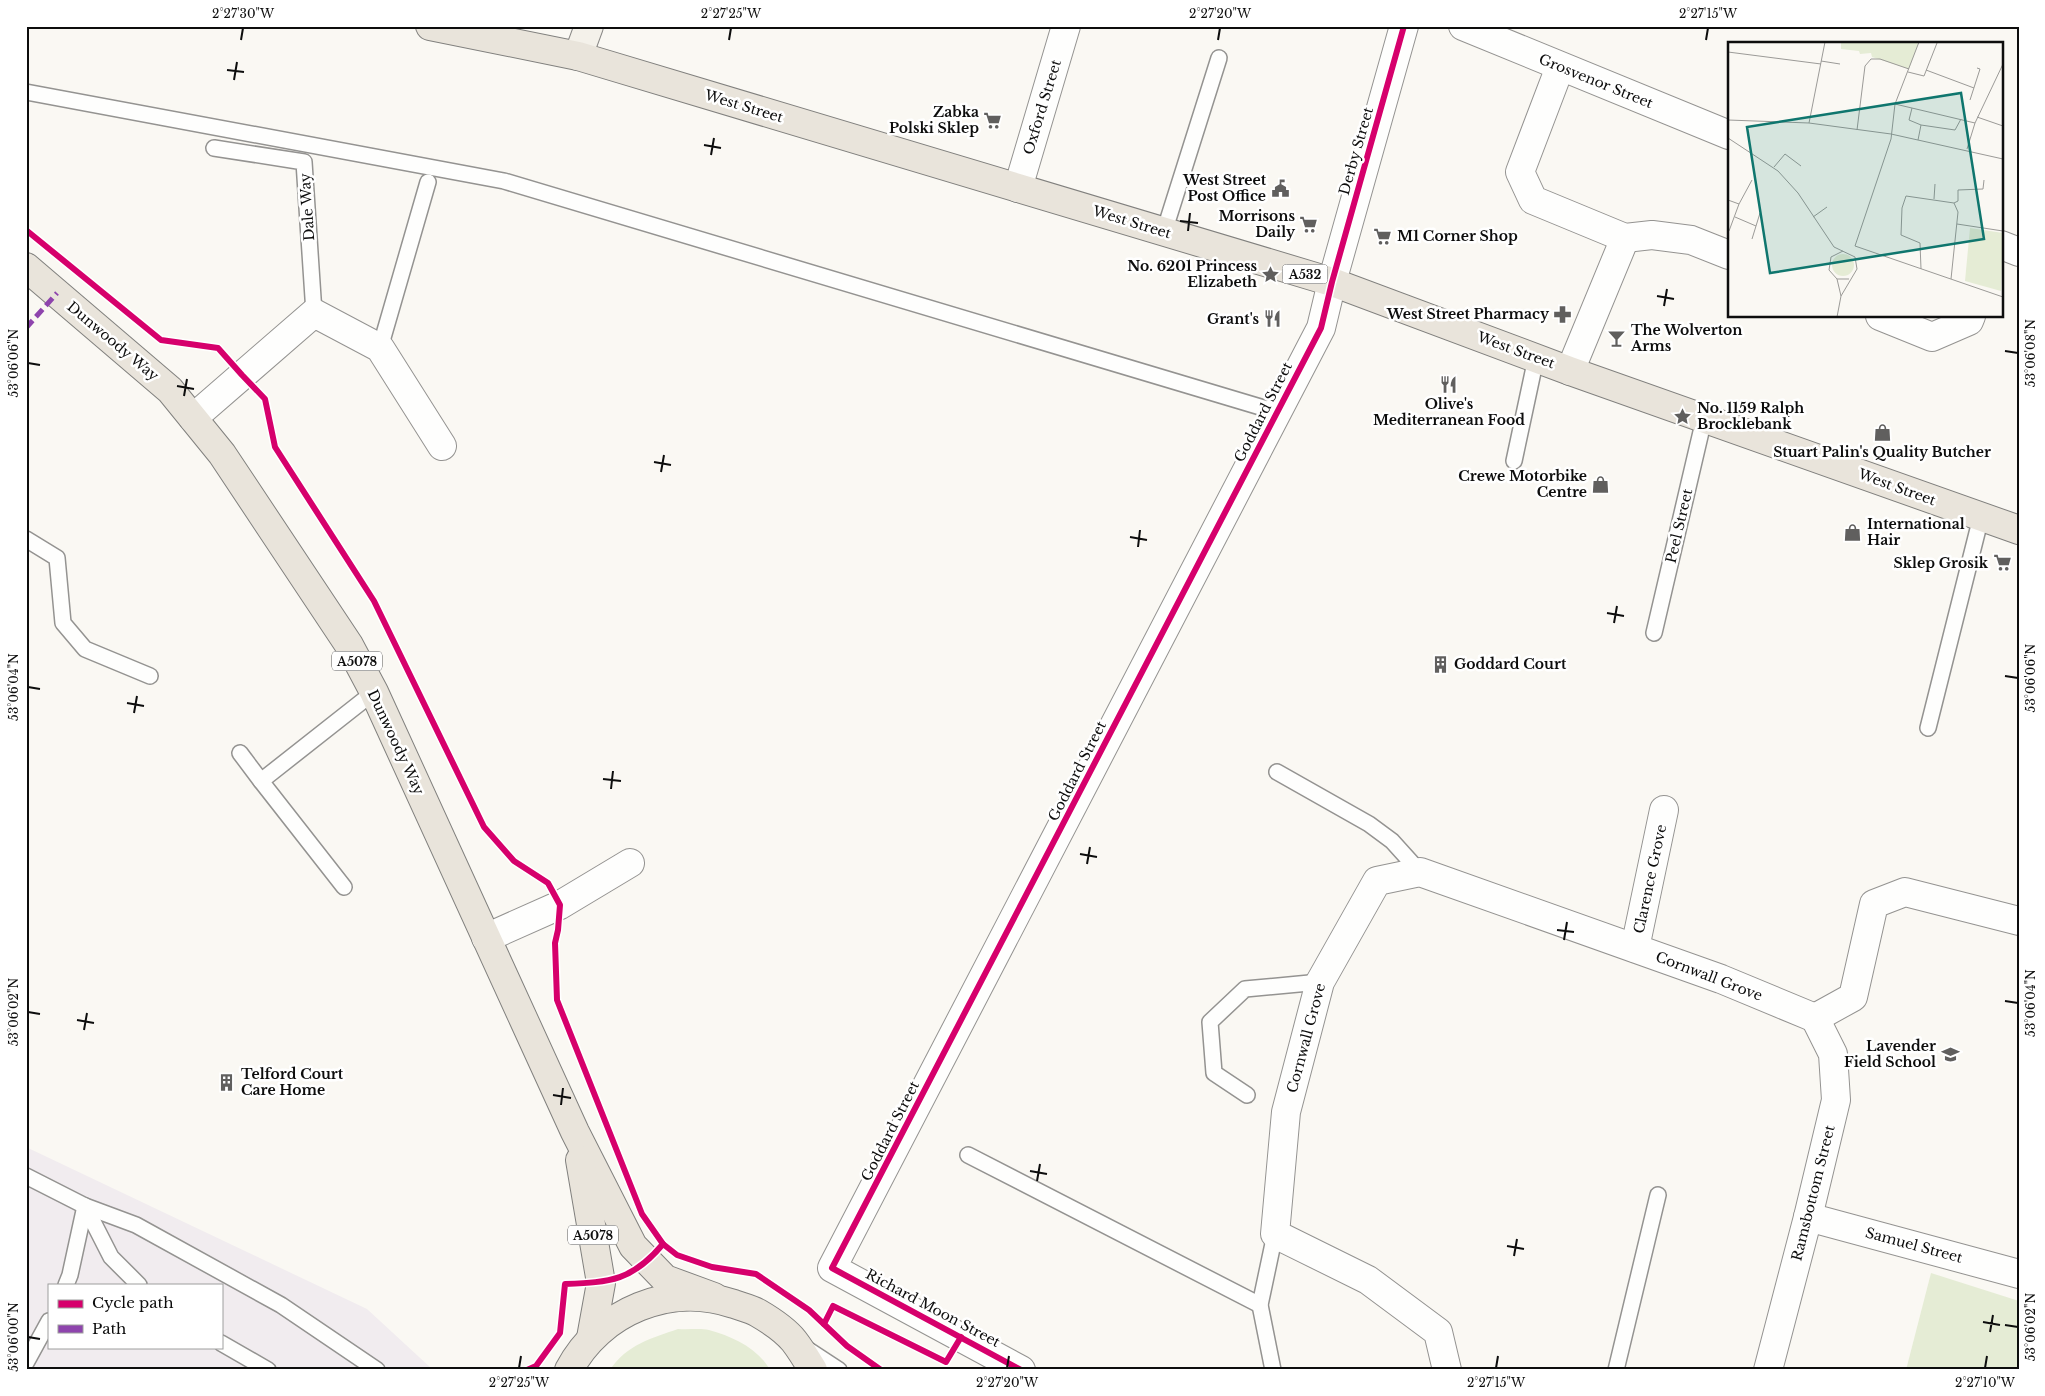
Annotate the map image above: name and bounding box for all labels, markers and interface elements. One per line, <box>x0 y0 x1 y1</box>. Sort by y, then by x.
text: 2°27'30"W <box>212 6 275 21</box>
text: 2°27'25"W <box>701 6 762 21</box>
text: 2°27'20"W <box>1189 6 1252 21</box>
text: 2°27'15"W <box>1679 6 1738 21</box>
inset map <box>1728 42 2002 318</box>
street label: Grosvenor Street <box>1536 50 1656 112</box>
street label: Oxford Street <box>1019 57 1065 157</box>
street label: West Street <box>702 85 786 127</box>
place label: Zabka Polski Sklep <box>889 103 979 137</box>
street label: Derby Street <box>1335 104 1377 197</box>
supermarket icon: Zabka Polski Sklep <box>983 110 1003 130</box>
place label: West Street Post Office <box>1182 171 1267 205</box>
street label: Dale Way <box>296 173 318 241</box>
public building icon: West Street Post Office <box>1270 178 1290 198</box>
street label: West Street <box>1090 201 1174 243</box>
place label: Morrisons Daily <box>1219 207 1296 241</box>
supermarket icon: Morrisons Daily <box>1299 214 1319 234</box>
supermarket icon: M1 Corner Shop <box>1373 226 1393 246</box>
place label: M1 Corner Shop <box>1397 227 1518 245</box>
place label: No. 6201 Princess Elizabeth <box>1127 257 1257 291</box>
place icon: No. 6201 Princess Elizabeth <box>1261 264 1281 284</box>
road number: A532 <box>1282 264 1328 284</box>
street label: Dunwoody Way <box>64 297 163 385</box>
pharmacy icon: West Street Pharmacy <box>1553 304 1573 324</box>
place label: West Street Pharmacy <box>1386 305 1550 323</box>
restaurant icon: Grant's <box>1263 309 1283 329</box>
place label: Grant's <box>1207 310 1259 328</box>
text: 53°06'08"N <box>2023 319 2038 387</box>
place label: The Wolverton Arms <box>1630 321 1742 355</box>
street label: West Street <box>1474 327 1558 373</box>
text: 53°06'06"N <box>6 328 21 397</box>
bar icon: The Wolverton Arms <box>1607 328 1627 348</box>
street label: Goddard Street <box>1230 358 1296 465</box>
restaurant icon: Olive's Mediterranean Food <box>1439 374 1459 394</box>
place label: Olive's Mediterranean Food <box>1373 395 1525 429</box>
place label: No. 1159 Ralph Brocklebank <box>1697 399 1804 433</box>
place icon: No. 1159 Ralph Brocklebank <box>1673 406 1693 426</box>
shop icon: Stuart Palin's Quality Butcher <box>1872 422 1892 442</box>
place label: Stuart Palin's Quality Butcher <box>1773 443 1991 461</box>
street label: West Street <box>1855 464 1939 510</box>
place label: Crewe Motorbike Centre <box>1458 467 1587 501</box>
shop icon: Crewe Motorbike Centre <box>1591 474 1611 494</box>
street label: Peel Street <box>1662 486 1696 565</box>
place label: International Hair <box>1867 515 1965 549</box>
shop icon: International Hair <box>1843 522 1863 542</box>
supermarket icon: Sklep Grosik <box>1992 553 2012 573</box>
place label: Sklep Grosik <box>1894 554 1989 572</box>
text: 53°06'06"N <box>2023 643 2038 712</box>
road number: A5078 <box>332 651 382 670</box>
text: 53°06'04"N <box>6 653 21 721</box>
building icon: Goddard Court <box>1430 654 1450 674</box>
place label: Goddard Court <box>1454 655 1567 673</box>
street label: Dunwoody Way <box>364 686 428 798</box>
street label: Goddard Street <box>1044 717 1110 824</box>
street label: Clarence Grove <box>1630 823 1670 935</box>
street label: Cornwall Grove <box>1653 947 1765 1005</box>
text: 53°06'04"N <box>2023 969 2038 1037</box>
text: 53°06'02"N <box>6 978 21 1046</box>
street label: Cornwall Grove <box>1283 981 1329 1095</box>
place label: Lavender Field School <box>1844 1037 1936 1071</box>
school or university icon: Lavender Field School <box>1940 1044 1960 1064</box>
place label: Telford Court Care Home <box>241 1065 344 1099</box>
building icon: Telford Court Care Home <box>217 1072 237 1092</box>
street label: Goddard Street <box>857 1077 923 1184</box>
street label: Ramsbottom Street <box>1787 1123 1839 1263</box>
street label: Samuel Street <box>1863 1223 1965 1267</box>
road number: A5078 <box>568 1226 618 1244</box>
street label: Richard Moon Street <box>863 1265 1004 1351</box>
legend <box>48 1284 222 1348</box>
text: Cycle path <box>92 1293 174 1312</box>
text: 53°06'02"N <box>2023 1293 2038 1361</box>
text: 53°06'00"N <box>6 1302 21 1372</box>
text: Path <box>92 1319 126 1338</box>
text: 2°27'25"W <box>489 1375 550 1390</box>
text: 2°27'20"W <box>976 1375 1039 1390</box>
text: 2°27'15"W <box>1467 1375 1526 1390</box>
text: 2°27'10"W <box>1955 1375 2016 1390</box>

